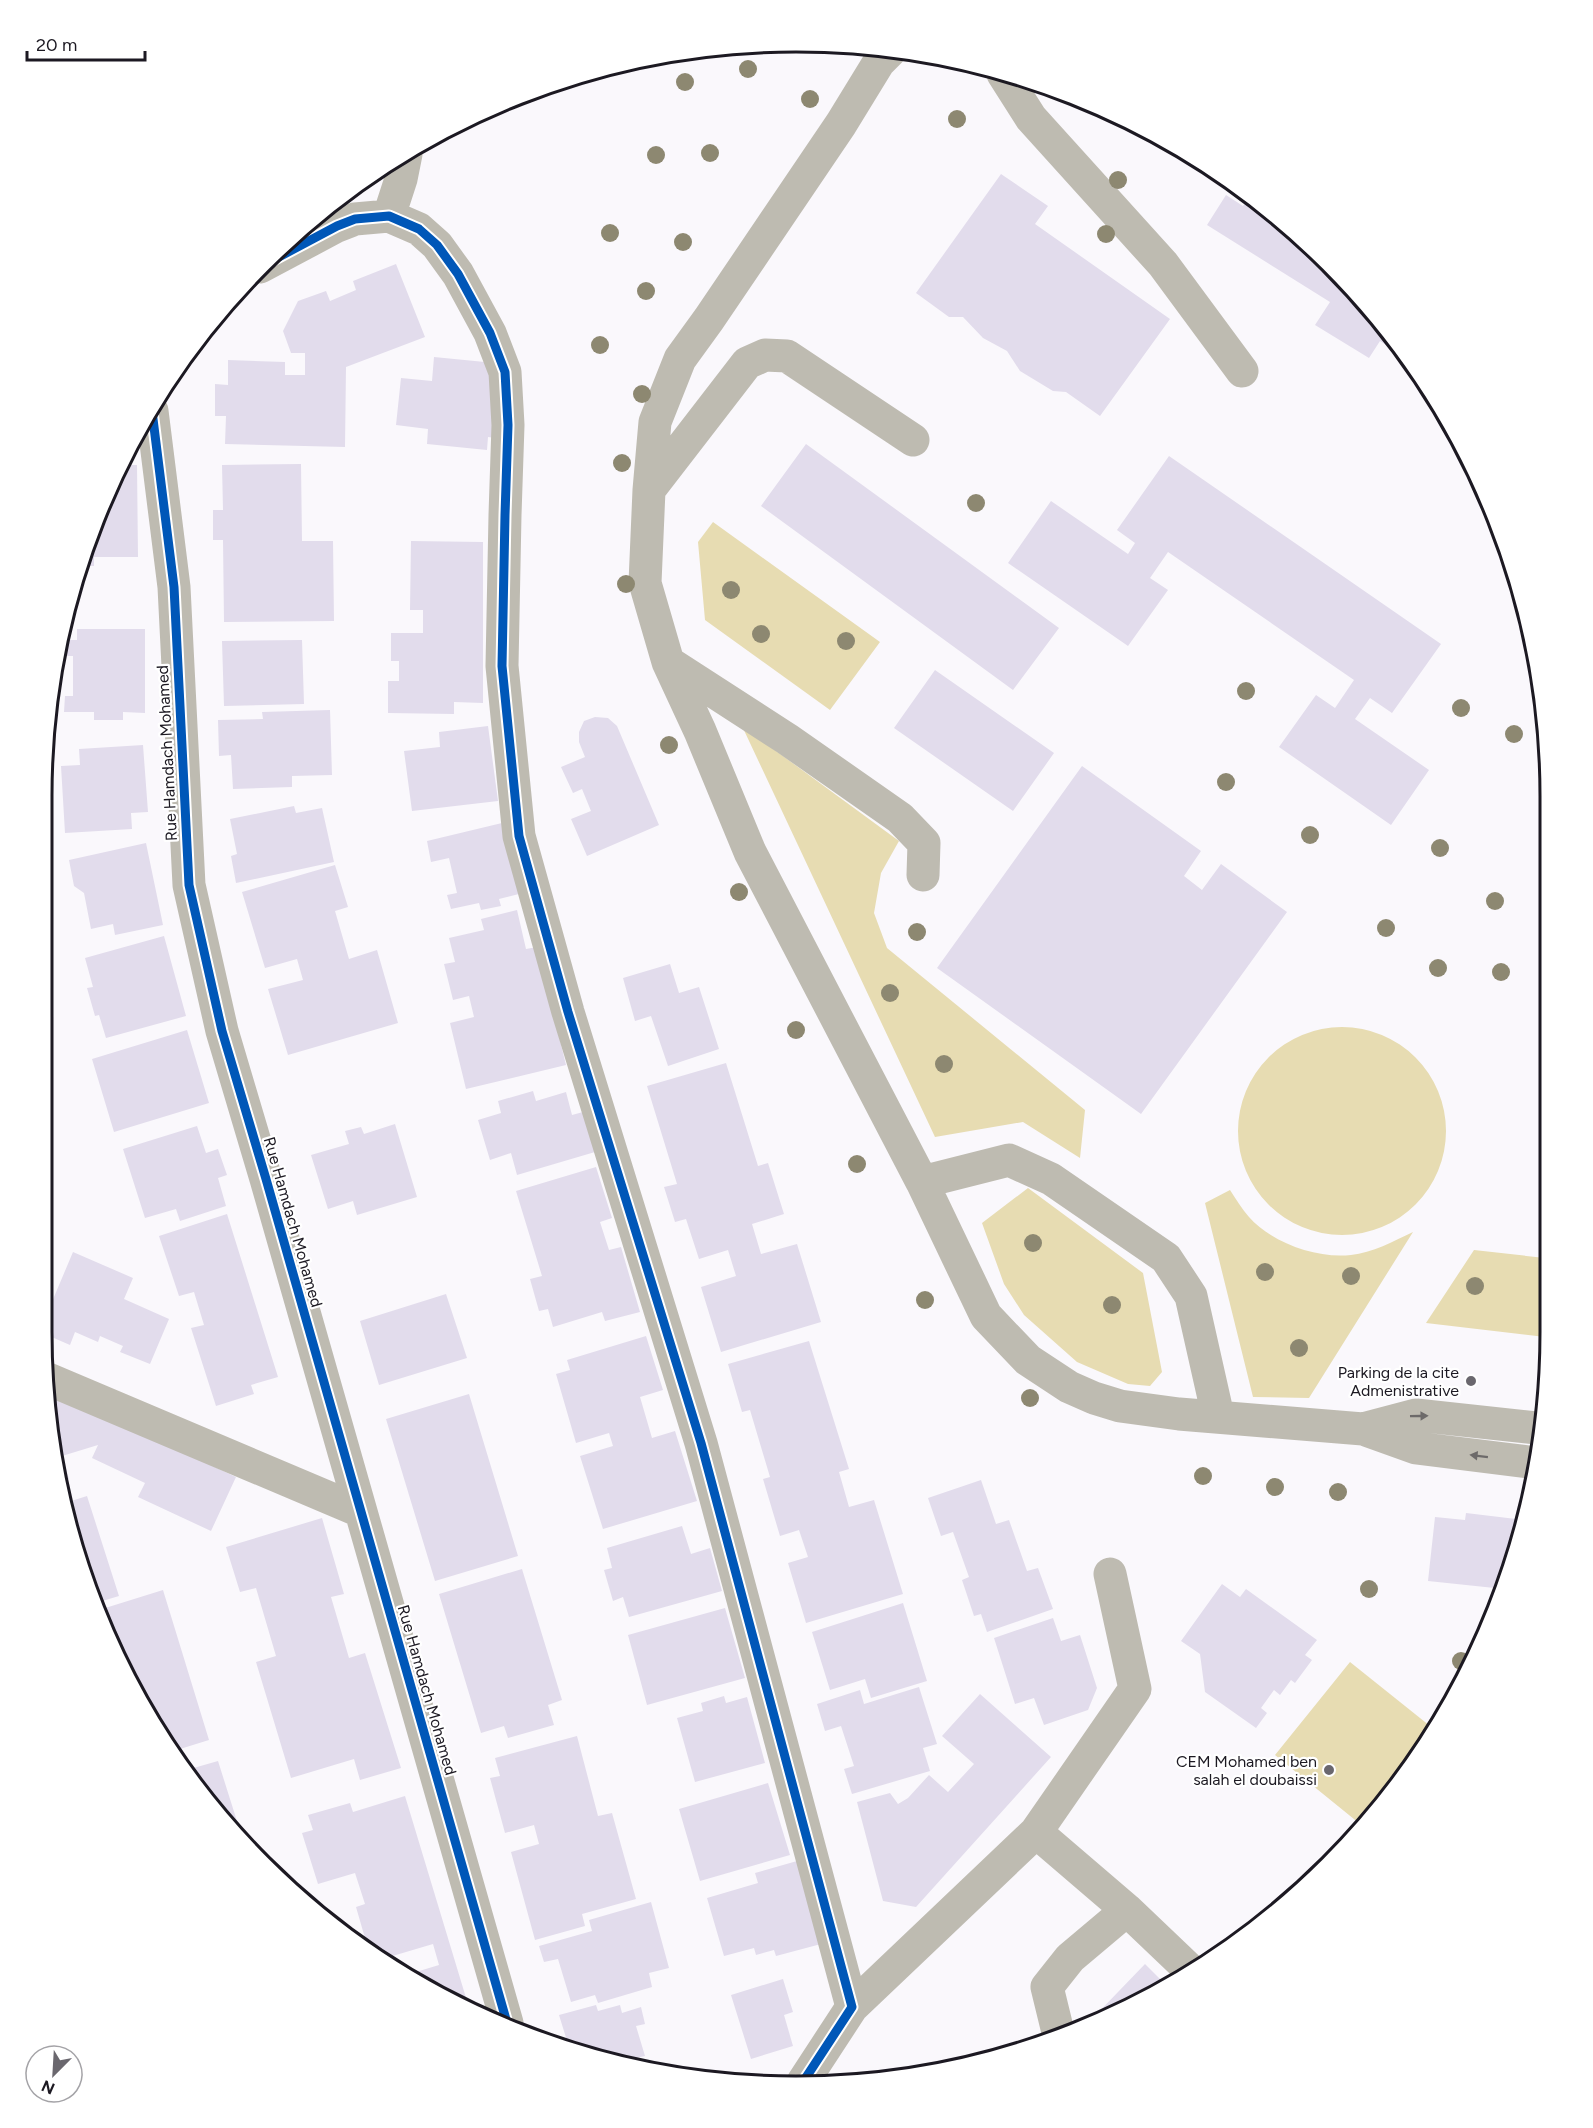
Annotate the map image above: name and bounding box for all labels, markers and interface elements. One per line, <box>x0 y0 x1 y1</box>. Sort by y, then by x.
scale bar <box>27 24 146 62</box>
text: 20 m <box>36 34 77 56</box>
street label: Rue Hamdach Mohamed <box>153 665 181 841</box>
street label: Rue Hamdach Mohamed <box>260 1135 326 1309</box>
place label: Parking de la cite Admenistrative <box>1338 1363 1459 1400</box>
marker: Parking de la cite Admenistrative <box>1464 1374 1478 1388</box>
one-way arrow <box>1410 1411 1429 1421</box>
one-way arrow <box>1469 1451 1488 1460</box>
street label: Rue Hamdach Mohamed <box>394 1603 460 1777</box>
place label: CEM Mohamed ben salah el doubaissi <box>1176 1752 1317 1789</box>
marker: CEM Mohamed ben salah el doubaissi <box>1322 1763 1336 1777</box>
north arrow <box>24 2044 84 2104</box>
text: N <box>39 2076 58 2098</box>

